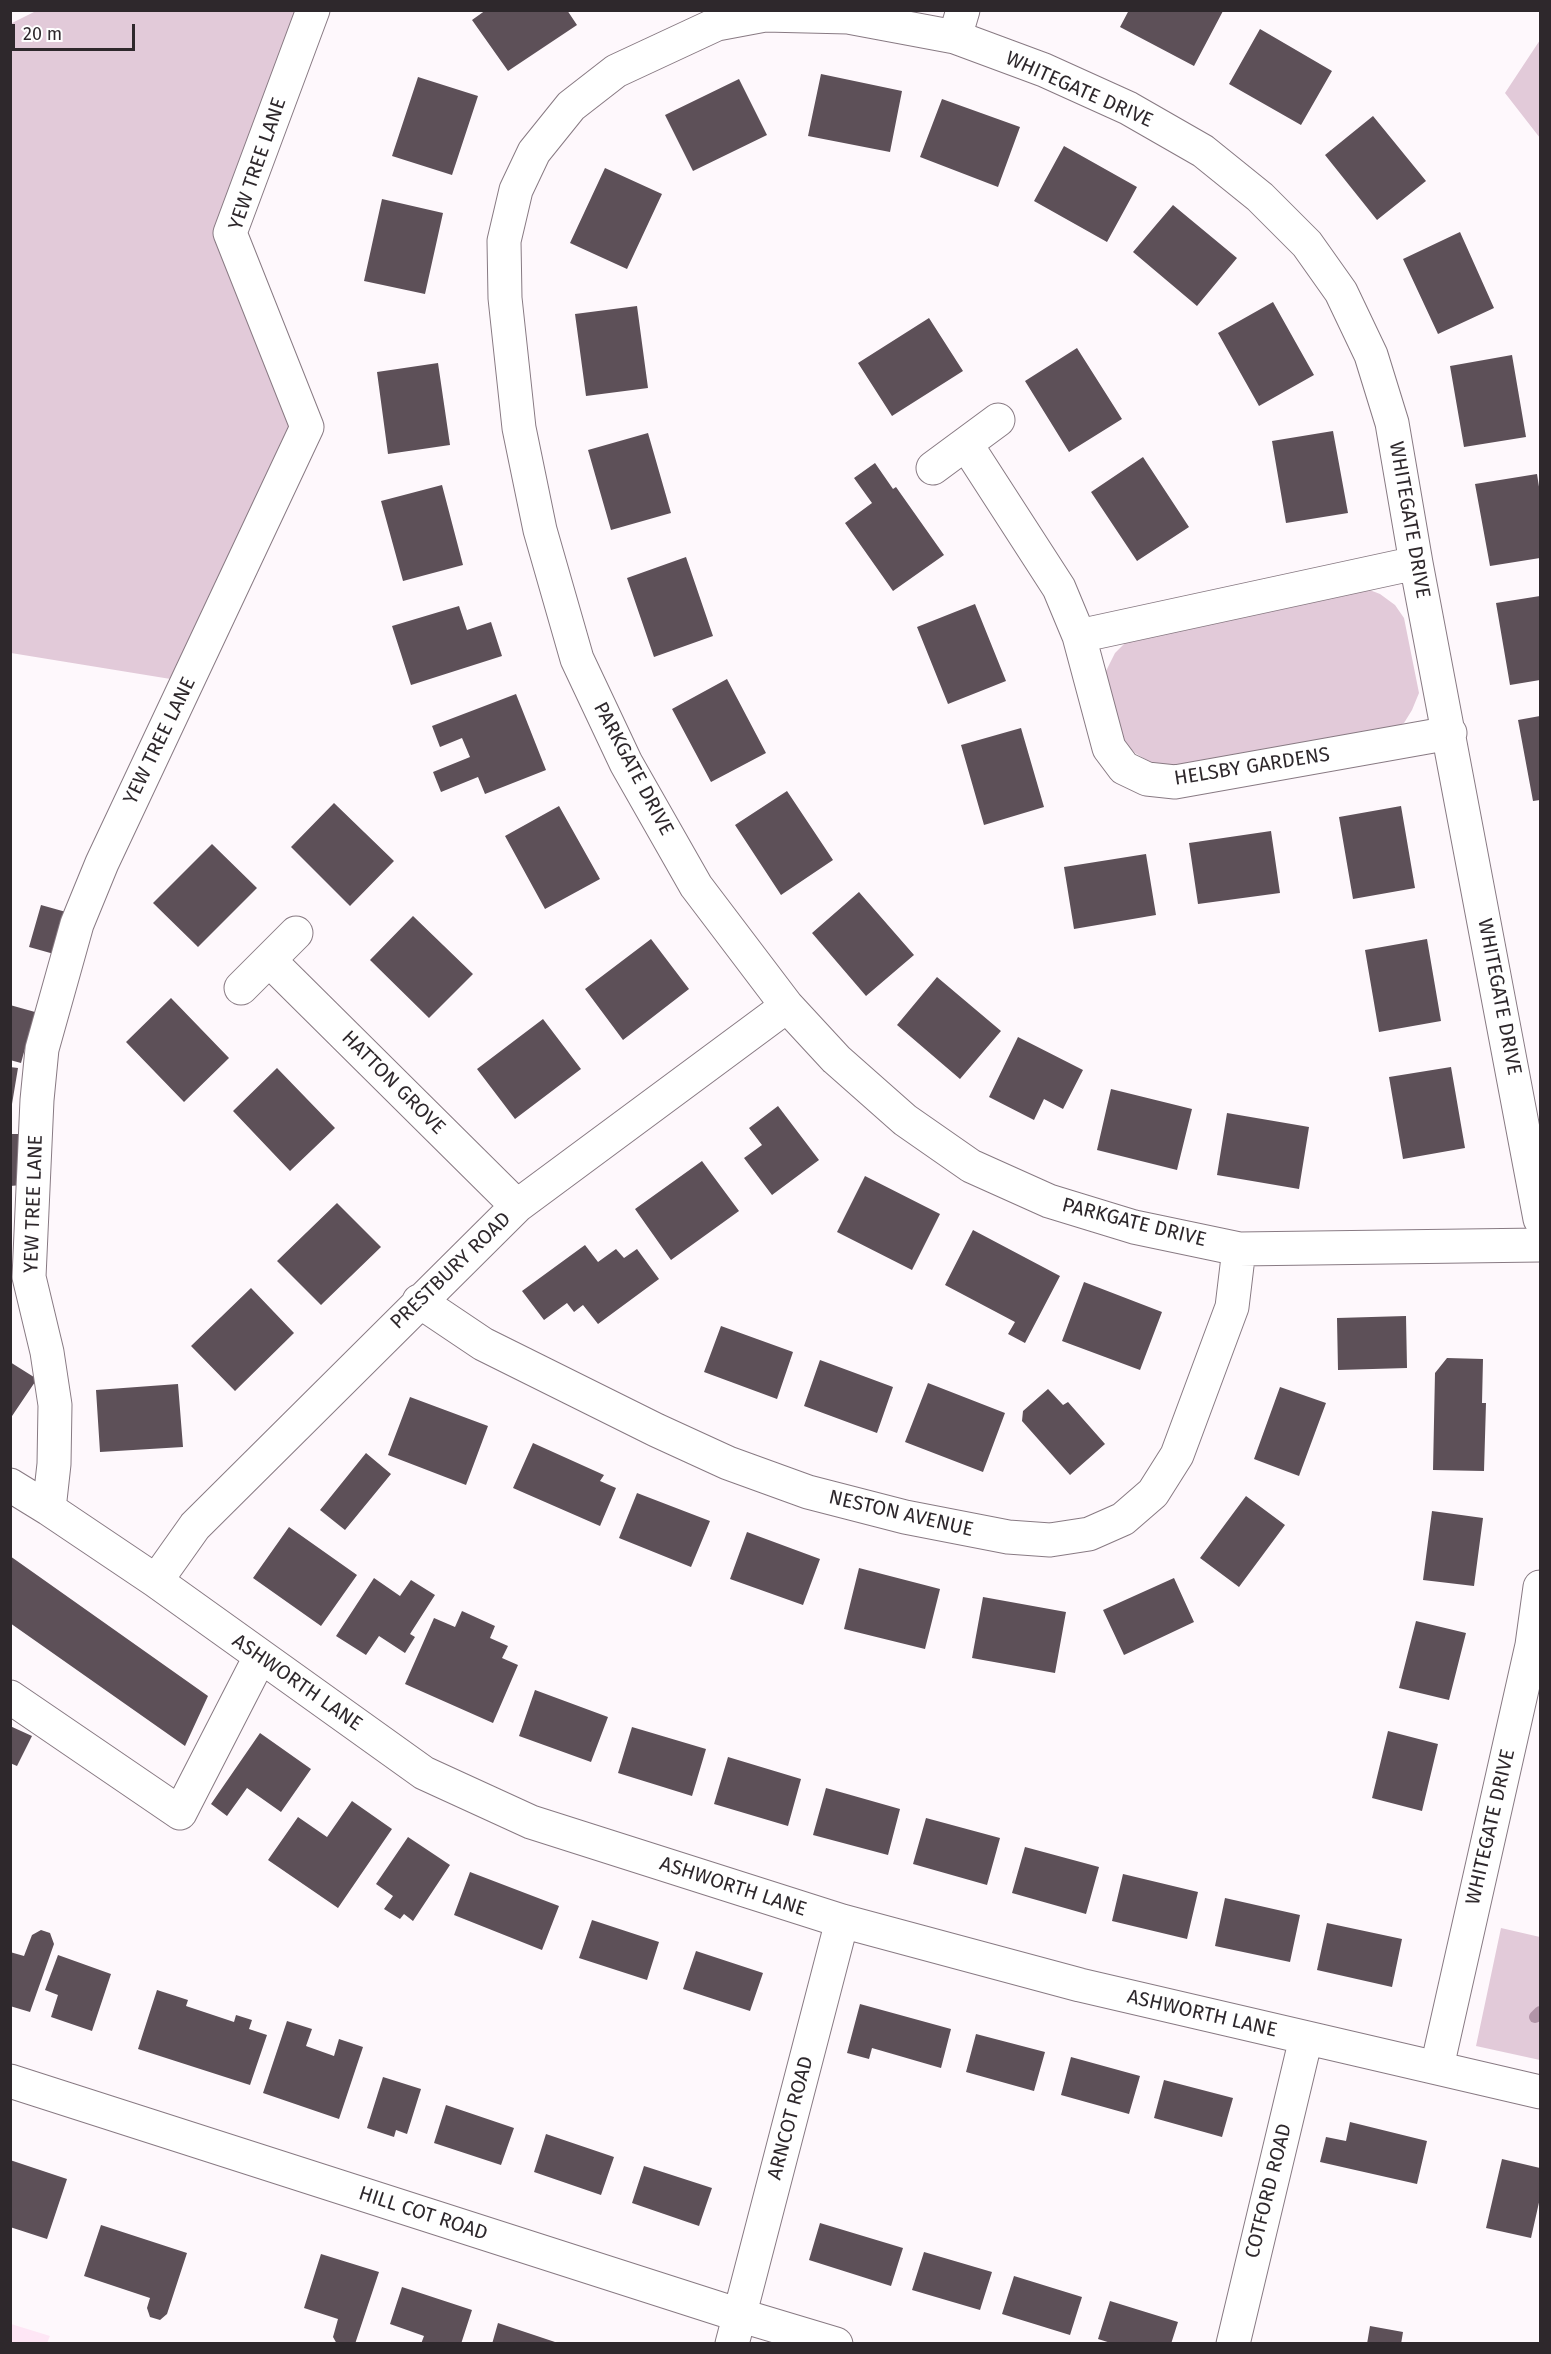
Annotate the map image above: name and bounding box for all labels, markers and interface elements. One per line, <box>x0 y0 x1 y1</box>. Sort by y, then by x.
scale bar <box>15 12 138 50</box>
text: 20 m <box>23 23 62 45</box>
street label: WHITEGATE DRIVE <box>1002 47 1156 133</box>
street label: YEW TREE LANE <box>224 95 292 233</box>
street label: WHITEGATE DRIVE <box>1383 440 1435 600</box>
street label: YEW TREE LANE <box>119 674 201 808</box>
street label: PARKGATE DRIVE <box>588 698 678 840</box>
street label: HELSBY GARDENS <box>1173 743 1331 791</box>
street label: WHITEGATE DRIVE <box>1472 917 1526 1077</box>
street label: HATTON GROVE <box>336 1026 450 1140</box>
street label: YEW TREE LANE <box>20 1134 48 1274</box>
street label: PARKGATE DRIVE <box>1059 1194 1209 1252</box>
street label: PRESTBURY ROAD <box>386 1207 516 1335</box>
street label: NESTON AVENUE <box>826 1486 976 1542</box>
street label: ASHWORTH LANE <box>227 1629 367 1737</box>
street label: WHITEGATE DRIVE <box>1461 1747 1521 1907</box>
street label: ASHWORTH LANE <box>657 1852 809 1922</box>
street label: ASHWORTH LANE <box>1125 1985 1279 2043</box>
street label: ARNCOT ROAD <box>763 2054 819 2182</box>
street label: COTFORD ROAD <box>1241 2121 1297 2261</box>
street label: HILL COT ROAD <box>355 2182 491 2246</box>

